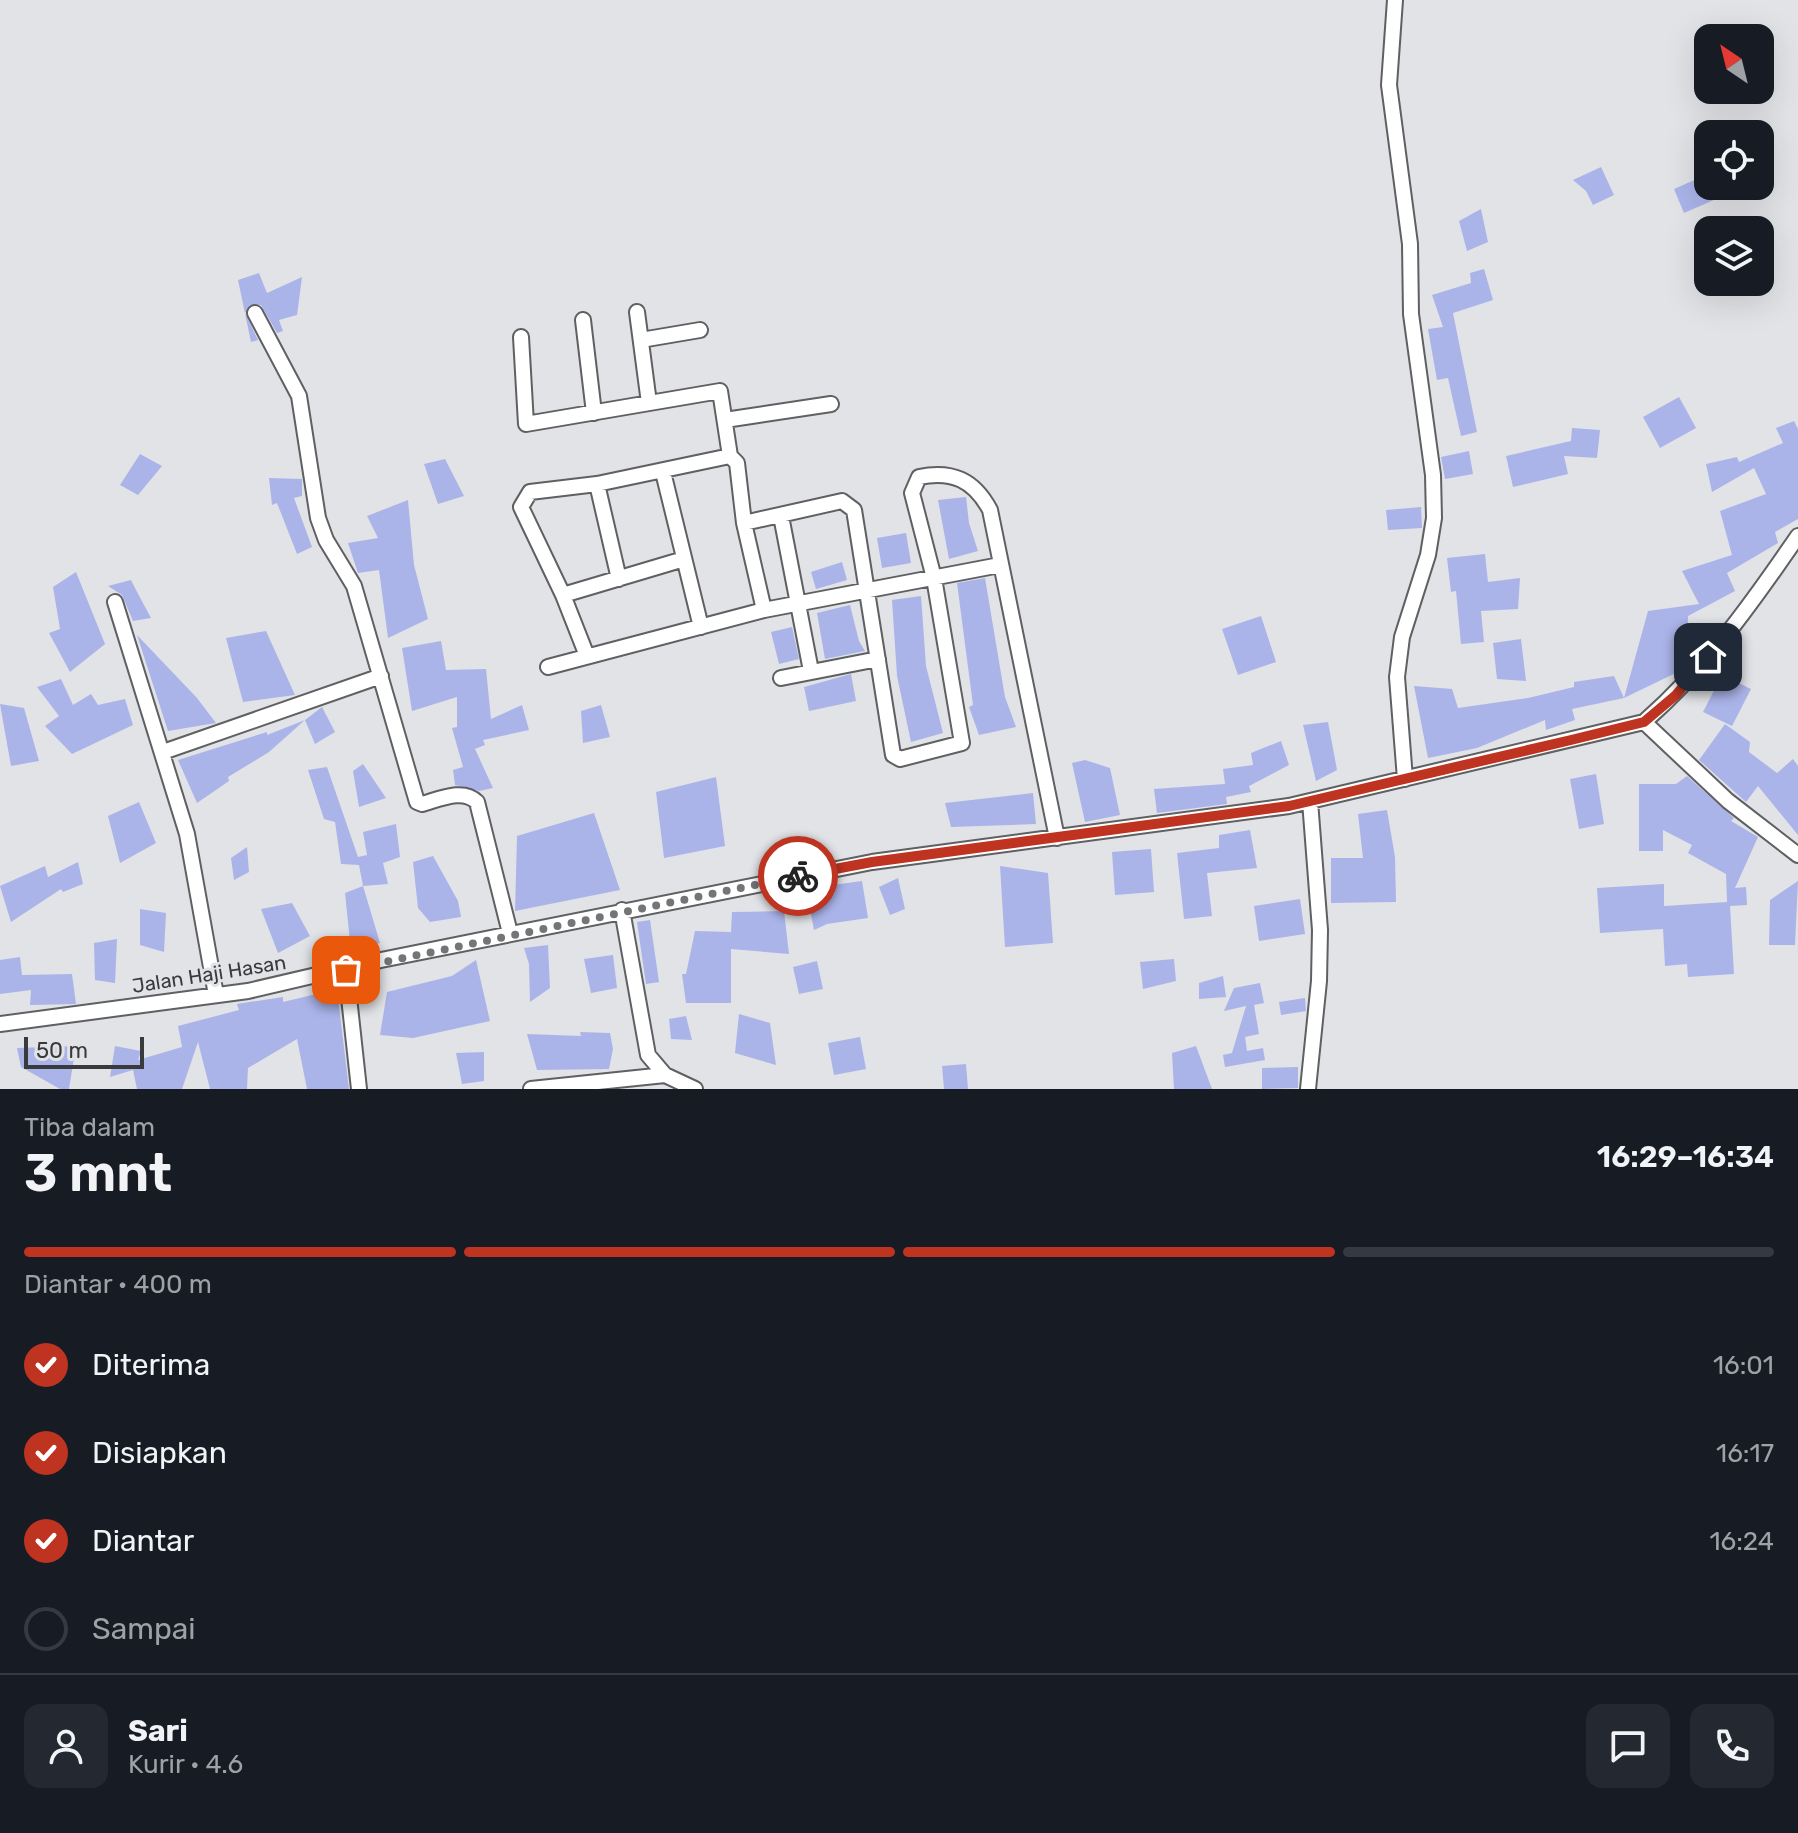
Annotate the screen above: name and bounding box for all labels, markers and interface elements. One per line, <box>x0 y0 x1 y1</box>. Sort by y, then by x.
north arrow <box>1694 24 1774 104</box>
map controls <box>1694 24 1774 296</box>
button: locate <box>1694 120 1774 200</box>
button: layers <box>1694 216 1774 296</box>
pin <box>1674 623 1742 691</box>
icon: home <box>1686 635 1730 679</box>
courier <box>758 836 838 916</box>
icon: bike <box>776 854 820 898</box>
pin <box>312 936 380 1004</box>
icon: bag <box>324 948 368 992</box>
street label: Jalan Haji Hasan <box>130 950 288 998</box>
scale bar <box>24 1033 144 1069</box>
text: 50 m <box>36 1037 88 1064</box>
text: Tiba dalam <box>24 1112 155 1143</box>
text: 16:29–16:34 <box>1597 1139 1774 1175</box>
text: 3 mnt <box>24 1142 172 1204</box>
text: Diantar · 400 m <box>24 1269 212 1300</box>
icon: check <box>24 1343 68 1387</box>
text: Diterima <box>92 1347 210 1383</box>
text: 16:01 <box>1713 1350 1774 1381</box>
icon: check <box>24 1431 68 1475</box>
text: Disiapkan <box>92 1435 227 1471</box>
text: 16:17 <box>1716 1438 1774 1469</box>
icon: check <box>24 1519 68 1563</box>
text: Diantar <box>92 1523 194 1559</box>
text: 16:24 <box>1709 1526 1774 1557</box>
text: Sampai <box>92 1611 196 1647</box>
button: person <box>24 1704 108 1788</box>
button: chat <box>1586 1704 1670 1788</box>
button: phone <box>1690 1704 1774 1788</box>
text: Sari <box>128 1713 188 1749</box>
text: Kurir · 4.6 <box>128 1749 243 1780</box>

